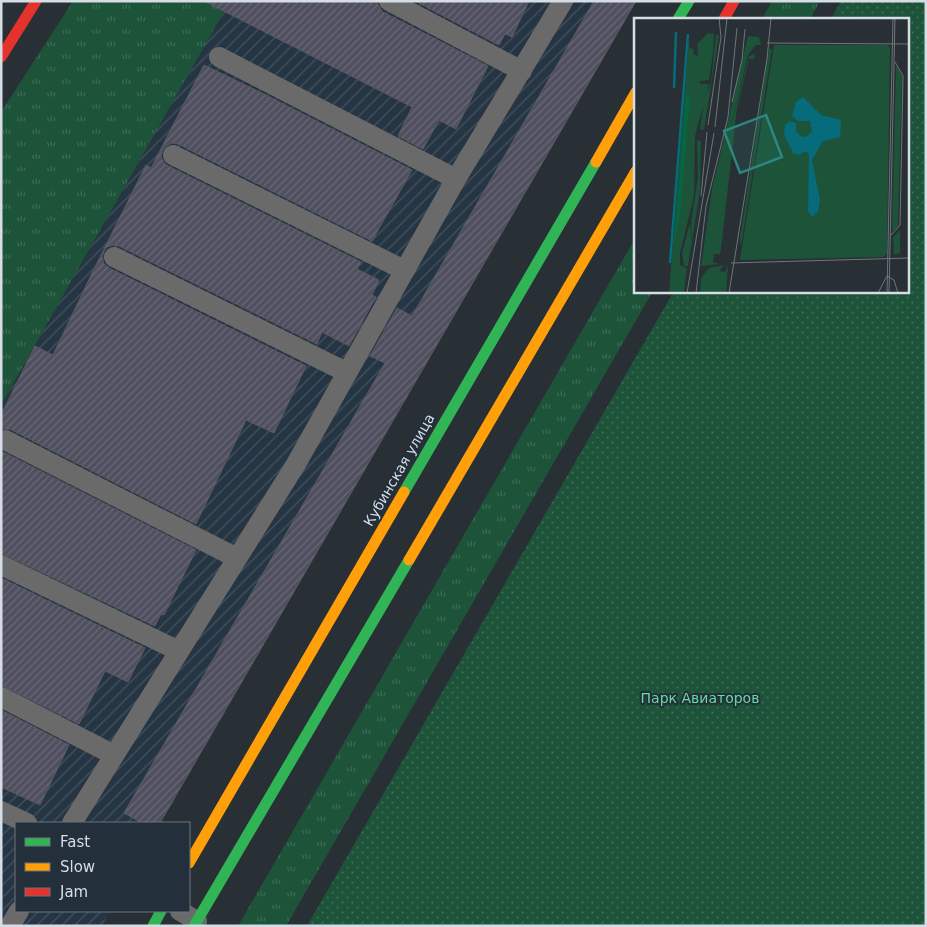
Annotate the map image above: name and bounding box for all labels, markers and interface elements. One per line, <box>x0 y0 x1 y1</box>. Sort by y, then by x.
inset map <box>634 18 910 292</box>
street label: Кубинская улица <box>360 411 438 529</box>
park label: Парк Авиаторов <box>641 690 759 706</box>
legend <box>15 822 190 912</box>
text: Fast <box>60 833 90 851</box>
text: Slow <box>60 858 95 876</box>
text: Jam <box>59 883 88 901</box>

